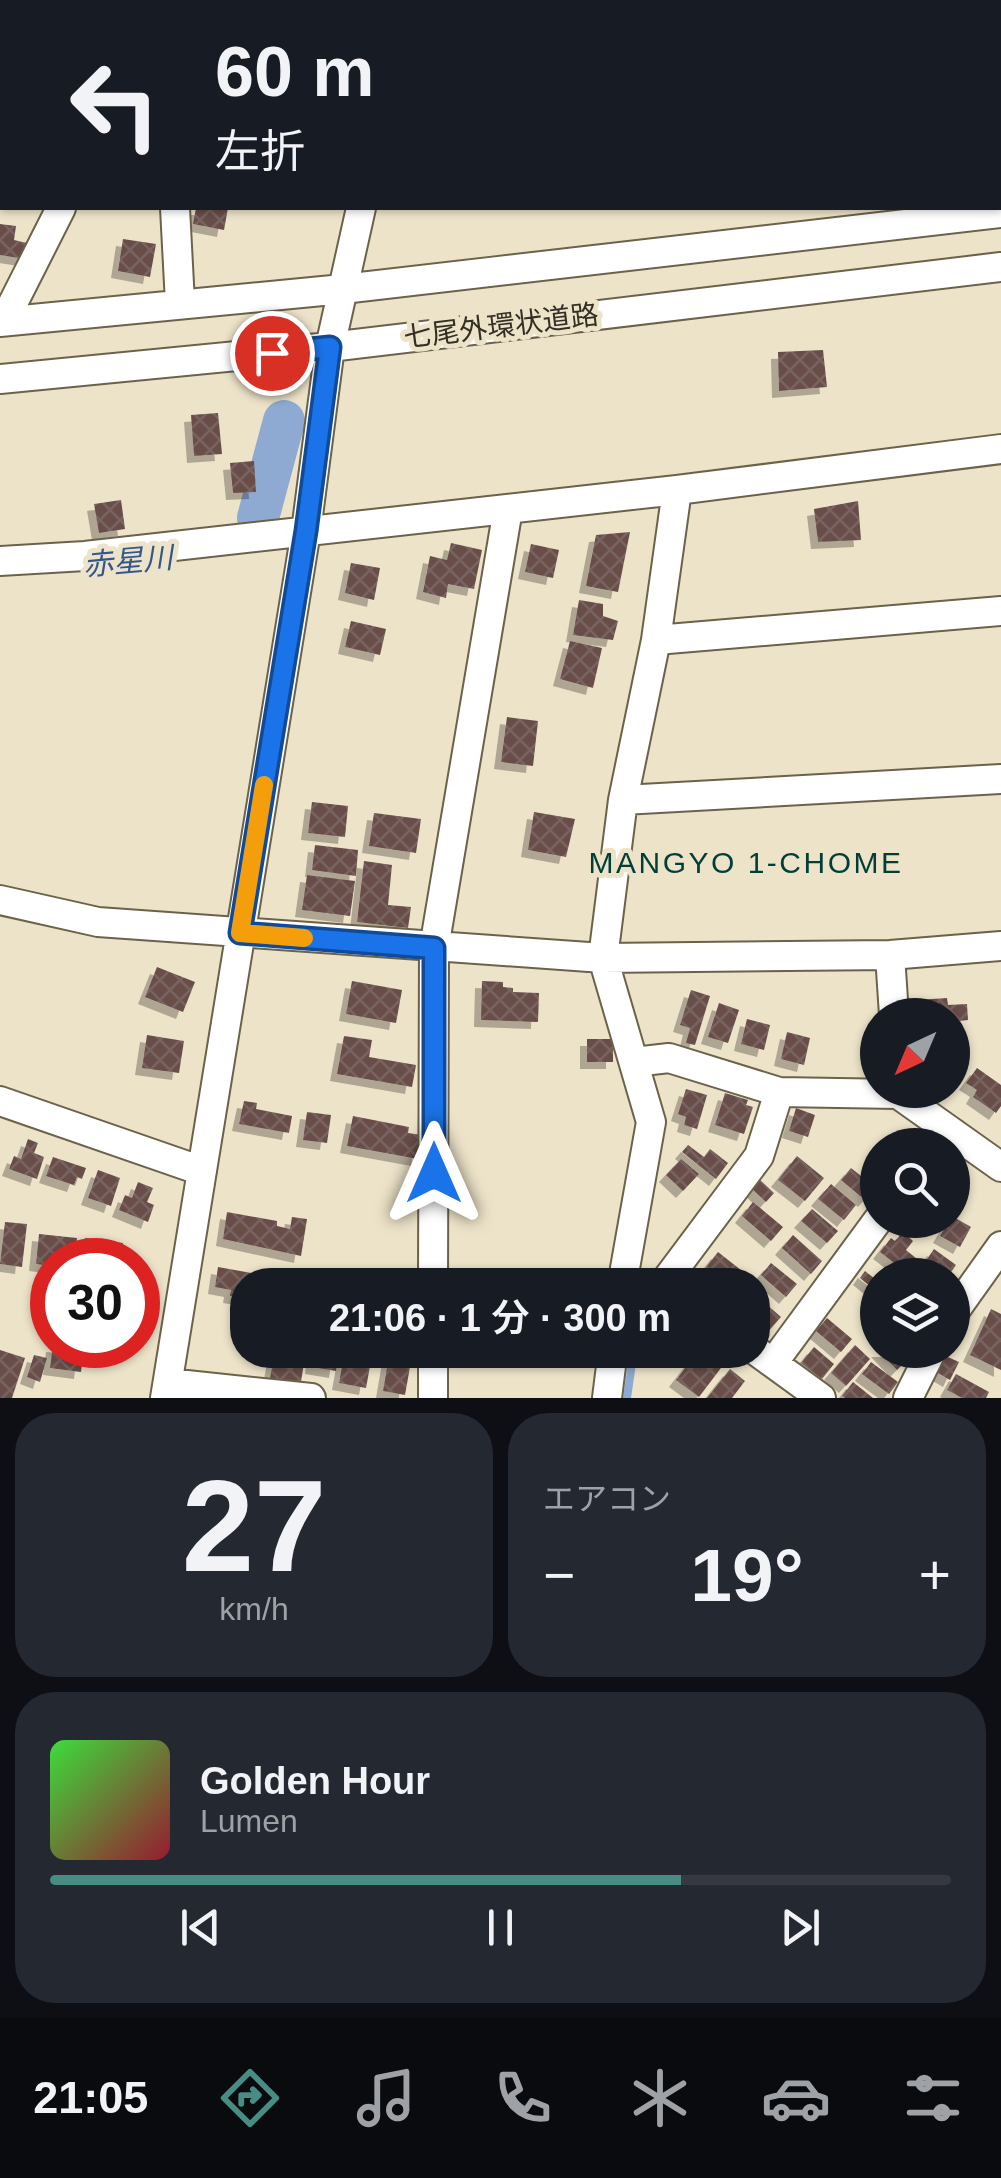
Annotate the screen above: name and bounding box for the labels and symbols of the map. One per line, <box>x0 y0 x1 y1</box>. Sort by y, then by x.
street label: 七尾外環状道路 <box>402 299 600 353</box>
pin <box>230 311 315 396</box>
water label: 赤星川 <box>82 540 177 581</box>
district label: MANGYO 1-CHOME <box>588 846 904 879</box>
north arrow <box>860 998 970 1108</box>
position arrow <box>382 1121 486 1225</box>
speed limit sign: 30 <box>30 1238 160 1368</box>

